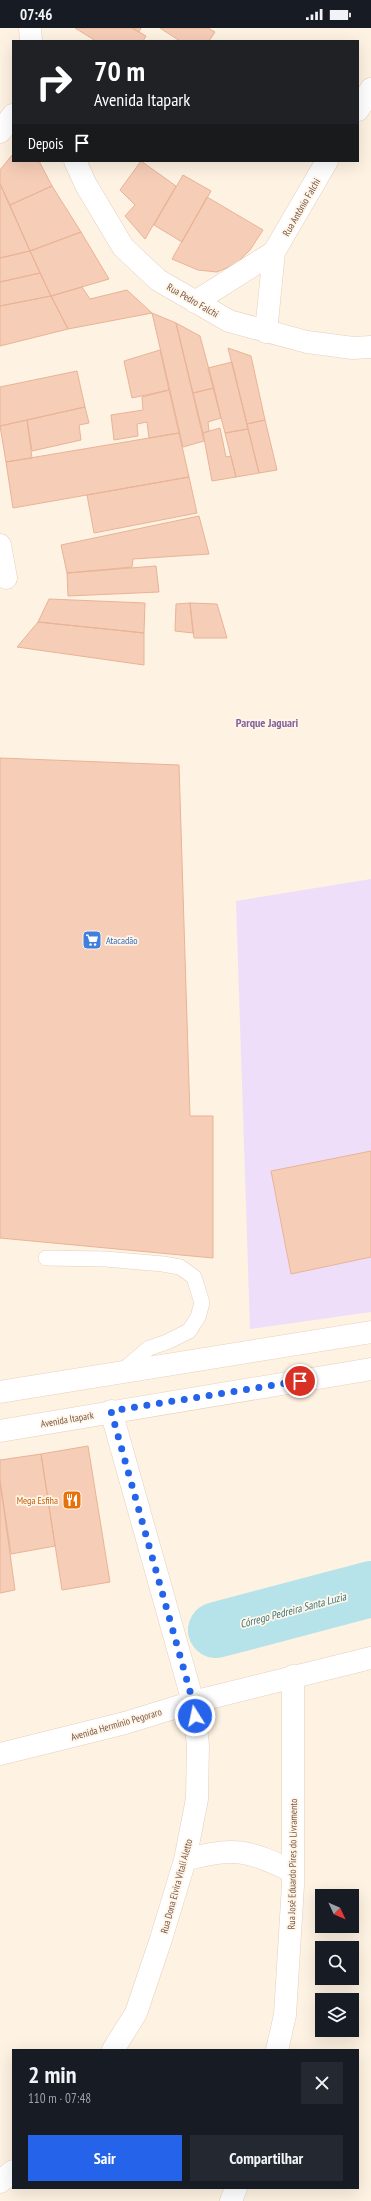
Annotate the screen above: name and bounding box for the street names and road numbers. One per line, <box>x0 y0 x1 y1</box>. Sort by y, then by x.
street label: Rua Antônio Falchi <box>280 176 323 239</box>
street label: Rua Pedro Falchi <box>165 280 221 320</box>
street label: Avenida Itapark <box>40 1408 95 1431</box>
street label: Avenida Hermínio Pegoraro <box>69 1705 163 1744</box>
street label: Rua José Eduardo Pires do Livramento <box>285 1798 300 1930</box>
street label: Rua Dona Elvira Vitali Aletto <box>158 1837 195 1935</box>

